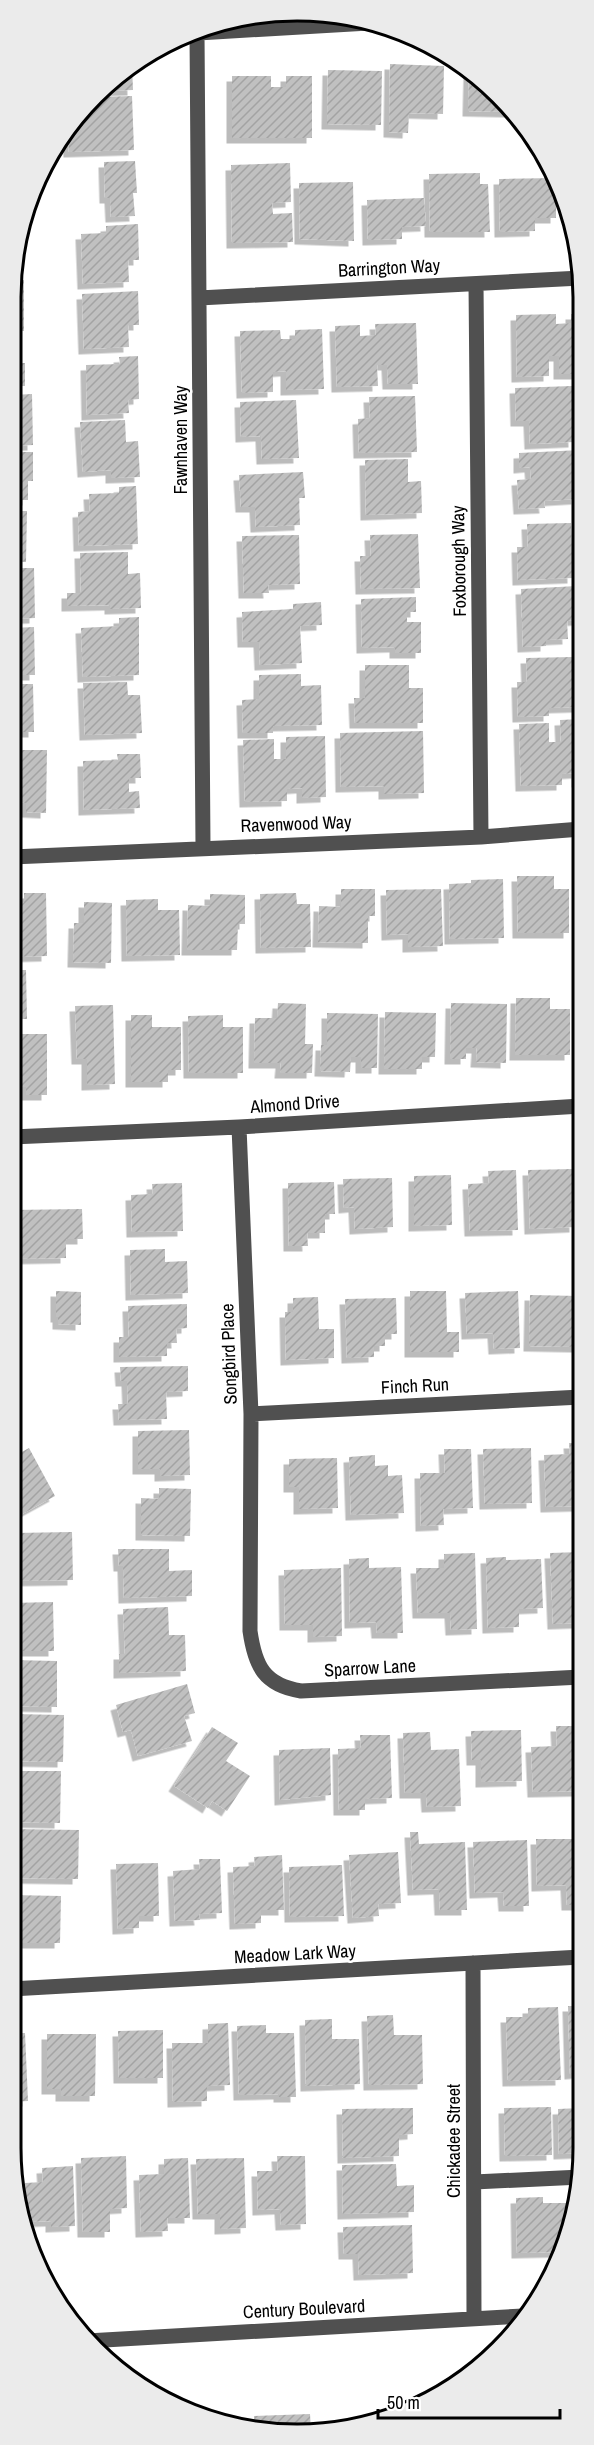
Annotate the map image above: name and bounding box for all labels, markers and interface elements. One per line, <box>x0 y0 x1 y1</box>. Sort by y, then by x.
street label: Barrington Way <box>337 252 441 283</box>
street label: Fawnhaven Way <box>168 385 193 494</box>
street label: Foxborough Way <box>445 505 472 617</box>
street label: Ravenwood Way <box>240 809 353 838</box>
street label: Almond Drive <box>249 1088 340 1119</box>
street label: Songbird Place <box>214 1303 243 1405</box>
street label: Finch Run <box>380 1371 450 1400</box>
street label: Sparrow Lane <box>323 1653 417 1682</box>
street label: Meadow Lark Way <box>234 1938 357 1969</box>
street label: Chickadee Street <box>441 2084 466 2198</box>
street label: Century Boulevard <box>242 2293 366 2324</box>
scale bar <box>378 2382 560 2420</box>
text: 50 m <box>387 2390 420 2415</box>

